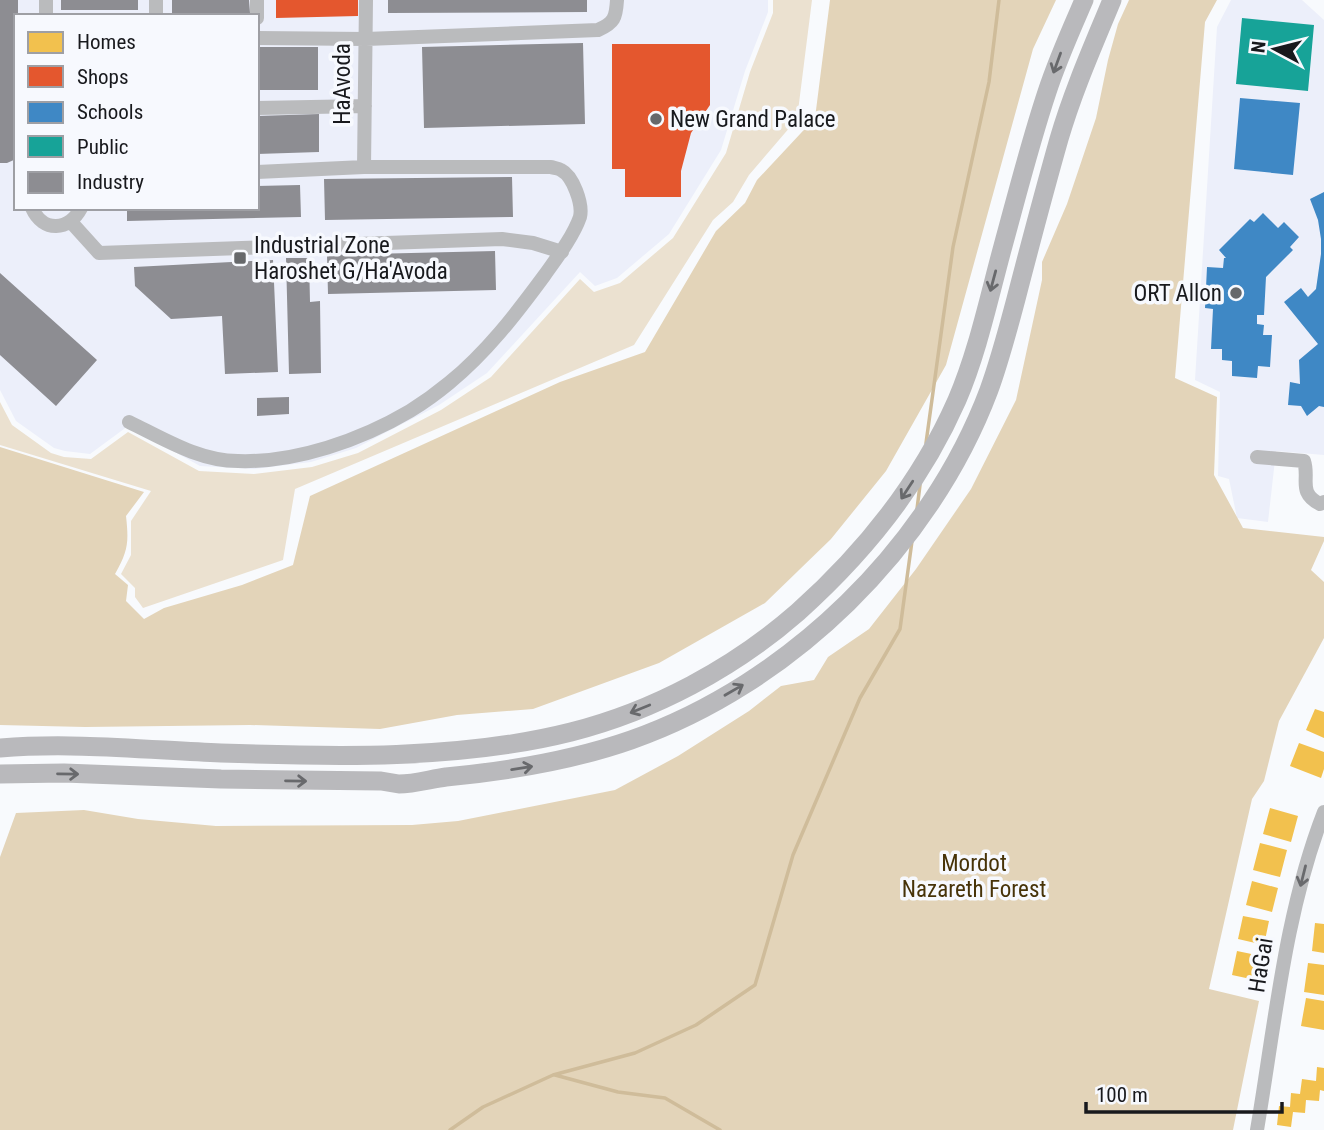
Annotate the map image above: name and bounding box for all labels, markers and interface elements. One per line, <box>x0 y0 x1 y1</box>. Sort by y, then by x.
legend <box>14 14 259 210</box>
north arrow <box>1240 14 1310 84</box>
text: Homes <box>77 30 136 54</box>
text: N <box>1246 40 1271 54</box>
street label: HaAvoda <box>329 43 356 125</box>
one-way arrow <box>1050 52 1063 74</box>
text: Shops <box>77 65 129 89</box>
text: Schools <box>77 100 143 124</box>
place label: New Grand Palace <box>670 106 836 133</box>
marker: New Grand Palace <box>648 111 664 127</box>
text: Public <box>77 135 129 159</box>
text: Industry <box>77 170 144 194</box>
place label: Industrial Zone Haroshet G/Ha'Avoda <box>254 232 448 285</box>
marker: Industrial Zone Haroshet G/Ha'Avoda <box>232 250 248 266</box>
one-way arrow <box>986 270 999 292</box>
place label: ORT Allon <box>1134 280 1222 307</box>
marker: ORT Allon <box>1228 285 1244 301</box>
one-way arrow <box>900 480 914 499</box>
one-way arrow <box>723 683 744 696</box>
one-way arrow <box>630 703 651 716</box>
one-way arrow <box>510 761 533 774</box>
one-way arrow <box>56 767 79 780</box>
one-way arrow <box>284 774 307 788</box>
park label: Mordot Nazareth Forest <box>902 850 1046 903</box>
one-way arrow <box>1296 864 1309 887</box>
street label: HaGai <box>1243 936 1279 994</box>
scale bar <box>1086 1070 1282 1114</box>
text: 100 m <box>1096 1083 1148 1107</box>

